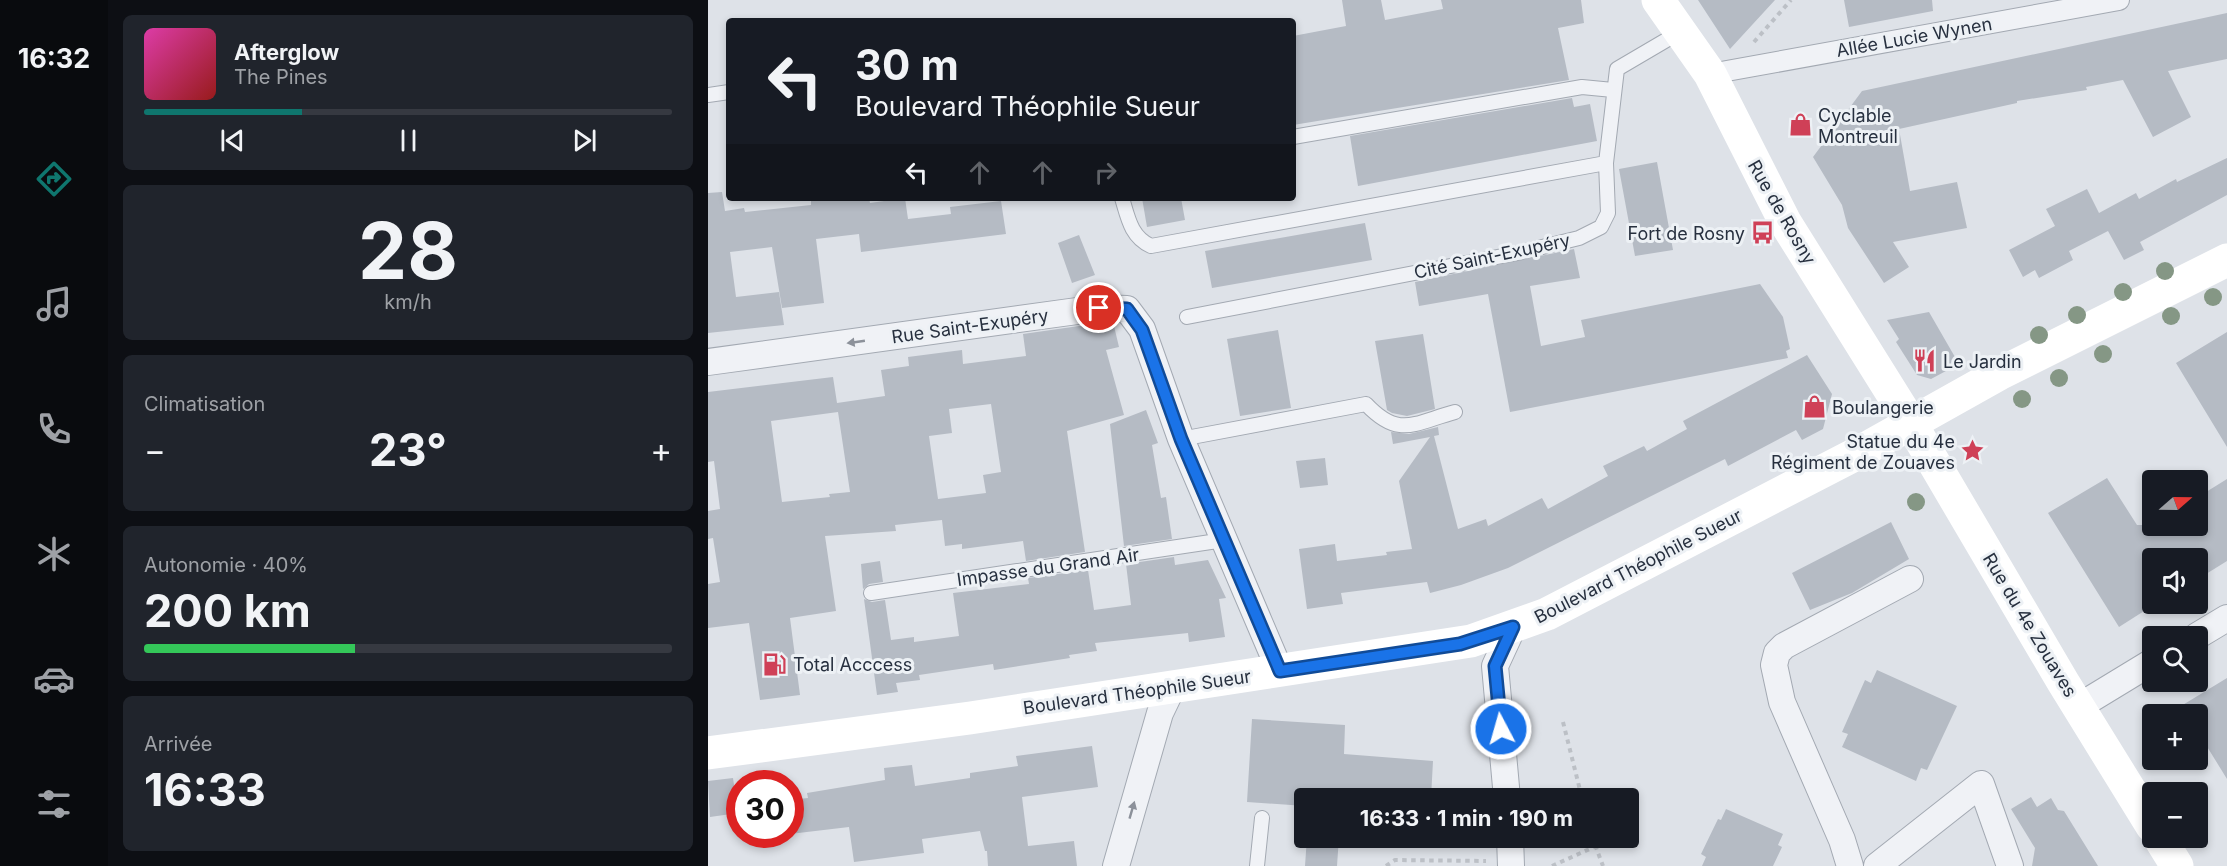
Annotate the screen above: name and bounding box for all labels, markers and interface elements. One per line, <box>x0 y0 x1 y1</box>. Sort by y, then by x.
street label: Allée Lucie Wynen <box>1834 13 1994 61</box>
text: Afterglow <box>234 39 339 65</box>
text: 30 m <box>855 39 959 90</box>
text: 16:32 <box>18 42 90 75</box>
icon: left <box>756 42 834 120</box>
text: The Pines <box>234 65 328 89</box>
text: Boulevard Théophile Sueur <box>855 90 1200 123</box>
place label: Cyclable Montreuil <box>1818 105 1898 147</box>
shop icon: Cyclable Montreuil <box>1787 112 1813 138</box>
icon: previous <box>216 124 249 157</box>
icon: pause <box>392 124 425 157</box>
icon: next <box>568 124 601 157</box>
icon: left <box>900 156 933 189</box>
icon: ahead <box>963 156 996 189</box>
icon: ahead <box>1026 156 1059 189</box>
icon: right <box>1089 156 1122 189</box>
street label: Rue de Rosny <box>1744 156 1820 268</box>
icon: directions <box>33 158 75 200</box>
text: 28 <box>358 203 458 298</box>
bus stop icon: Fort de Rosny <box>1750 220 1776 246</box>
place label: Fort de Rosny <box>1628 223 1745 244</box>
street label: Cité Saint-Exupéry <box>1412 229 1572 283</box>
pin <box>1073 282 1124 333</box>
icon: music <box>33 283 75 325</box>
text: km/h <box>384 290 432 314</box>
icon: arrive <box>1082 291 1115 324</box>
street label: Rue Saint-Exupéry <box>890 305 1050 347</box>
one-way arrow <box>846 337 865 346</box>
restaurant icon: Le Jardin <box>1912 348 1938 374</box>
place label: Le Jardin <box>1943 351 2022 372</box>
text: Climatisation <box>144 392 265 416</box>
shop icon: Boulangerie <box>1801 394 1827 420</box>
place label: Boulangerie <box>1832 397 1934 418</box>
icon: phone <box>33 408 75 450</box>
text: 23° <box>369 422 447 477</box>
text: − <box>144 430 166 470</box>
text: + <box>650 430 672 470</box>
place label: Statue du 4e Régiment de Zouaves <box>1771 431 1955 473</box>
place icon: Statue du 4e Régiment de Zouaves <box>1960 438 1986 464</box>
north arrow <box>2142 470 2208 536</box>
map controls <box>2142 470 2208 848</box>
street label: Boulevard Théophile Sueur <box>1531 504 1745 628</box>
icon: climate <box>33 533 75 575</box>
street label: Impasse du Grand Air <box>955 544 1141 590</box>
button: sound <box>2142 548 2208 614</box>
street label: Rue du 4e Zouaves <box>1979 549 2081 701</box>
text: Autonomie · 40% <box>144 553 308 577</box>
text: 200 km <box>144 583 311 638</box>
button: search <box>2142 626 2208 692</box>
fuel station icon: Total Acccess <box>762 651 788 677</box>
place label: Total Acccess <box>793 654 912 675</box>
icon: car <box>33 658 75 700</box>
street label: Boulevard Théophile Sueur <box>1022 666 1253 718</box>
position arrow <box>1469 697 1533 761</box>
button: + <box>2142 704 2208 770</box>
text: Arrivée <box>144 732 213 756</box>
text: 16:33 <box>144 762 266 817</box>
speed limit sign: 30 <box>726 770 804 848</box>
button: − <box>2142 782 2208 848</box>
icon: filters <box>33 783 75 825</box>
one-way arrow <box>1128 801 1137 819</box>
text: 16:33 · 1 min · 190 m <box>1360 805 1573 831</box>

